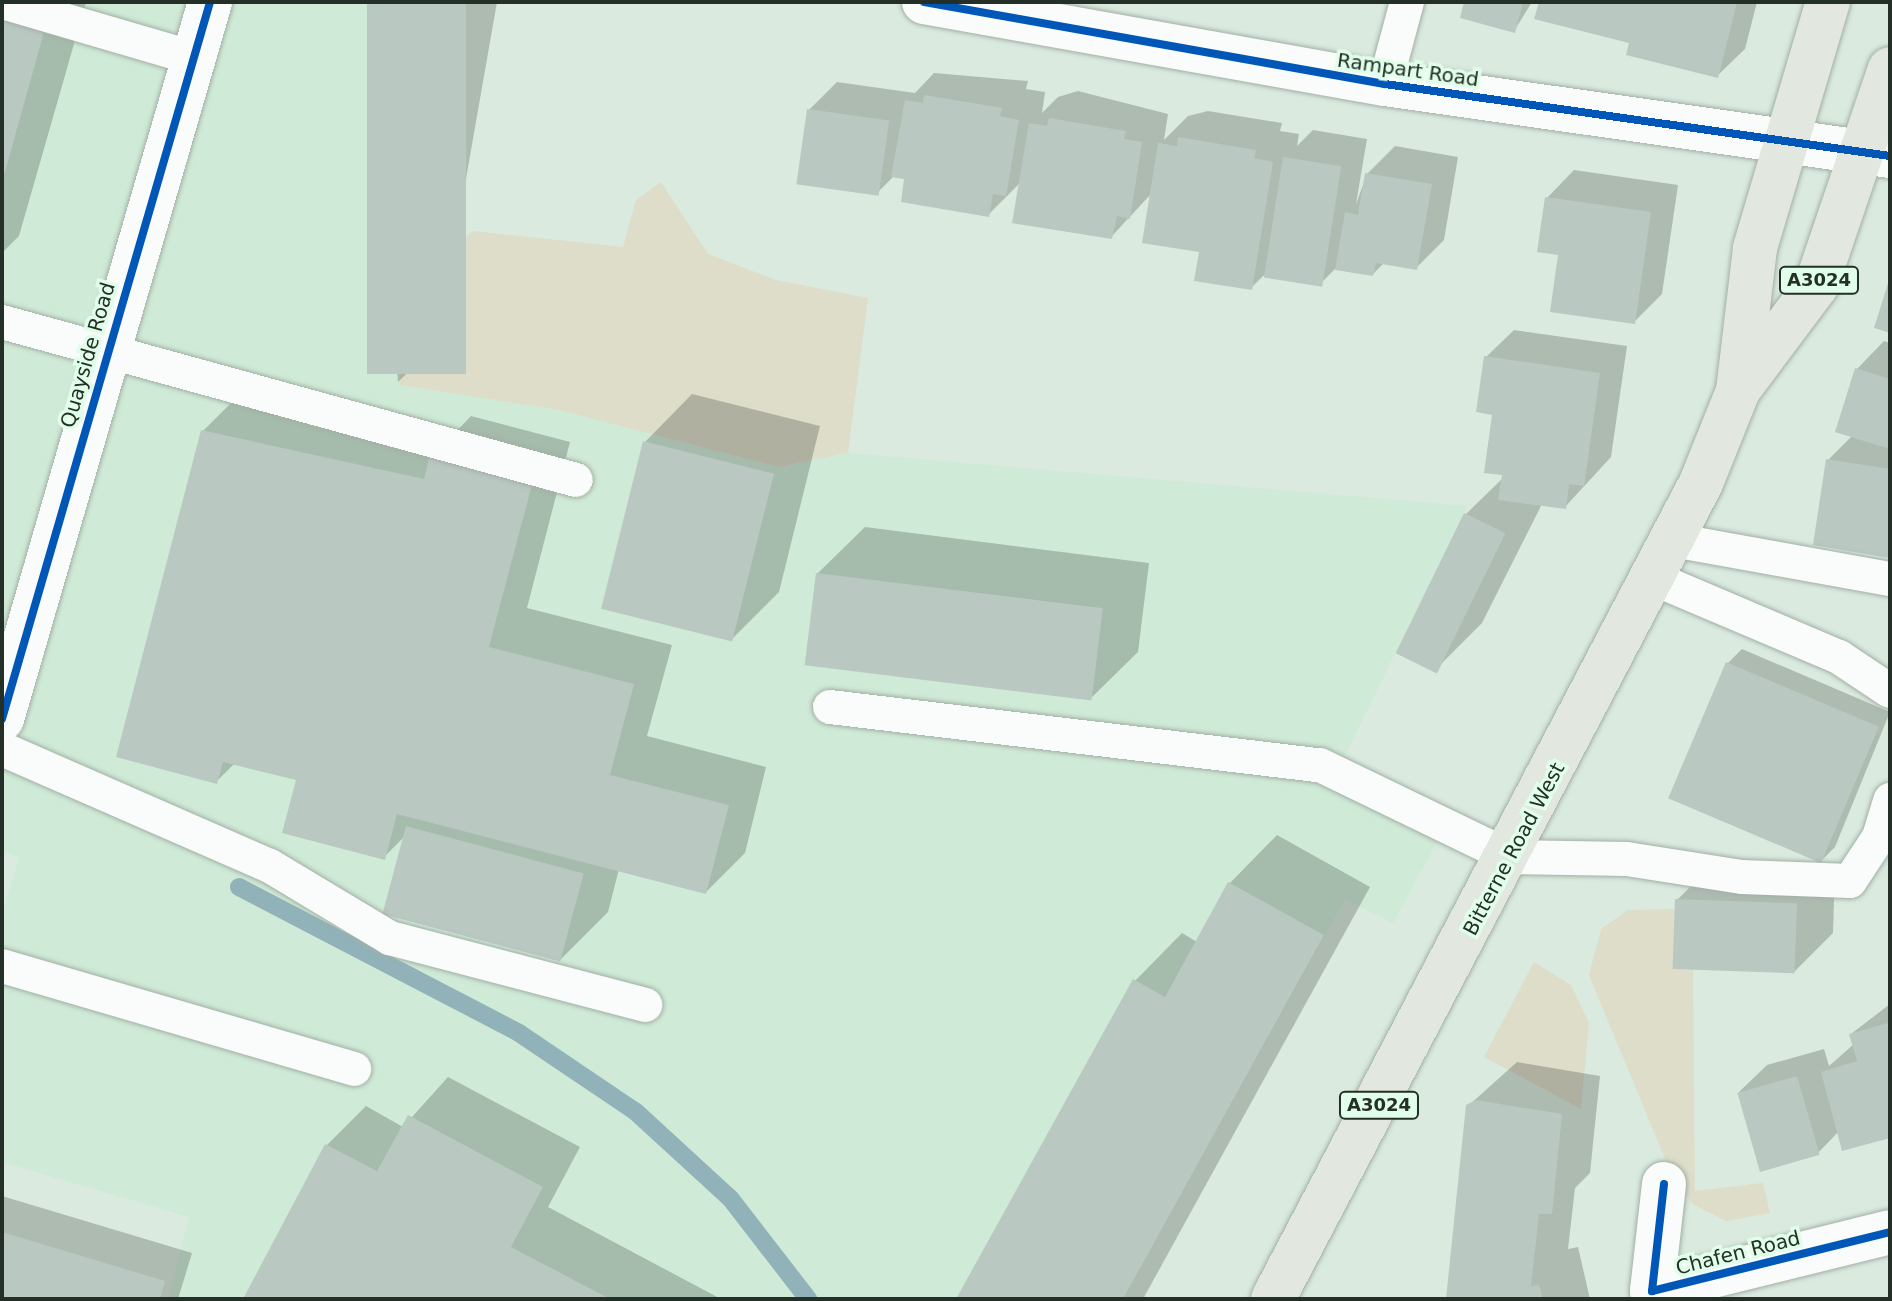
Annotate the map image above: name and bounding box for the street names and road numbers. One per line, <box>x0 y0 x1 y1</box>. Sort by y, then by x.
street label: Rampart Road <box>1336 48 1480 92</box>
road number: A3024 <box>1777 266 1861 294</box>
street label: Quayside Road <box>56 280 120 430</box>
street label: Bitterne Road West <box>1458 759 1570 939</box>
road number: A3024 <box>1337 1091 1421 1119</box>
street label: Chafen Road <box>1673 1226 1803 1280</box>

